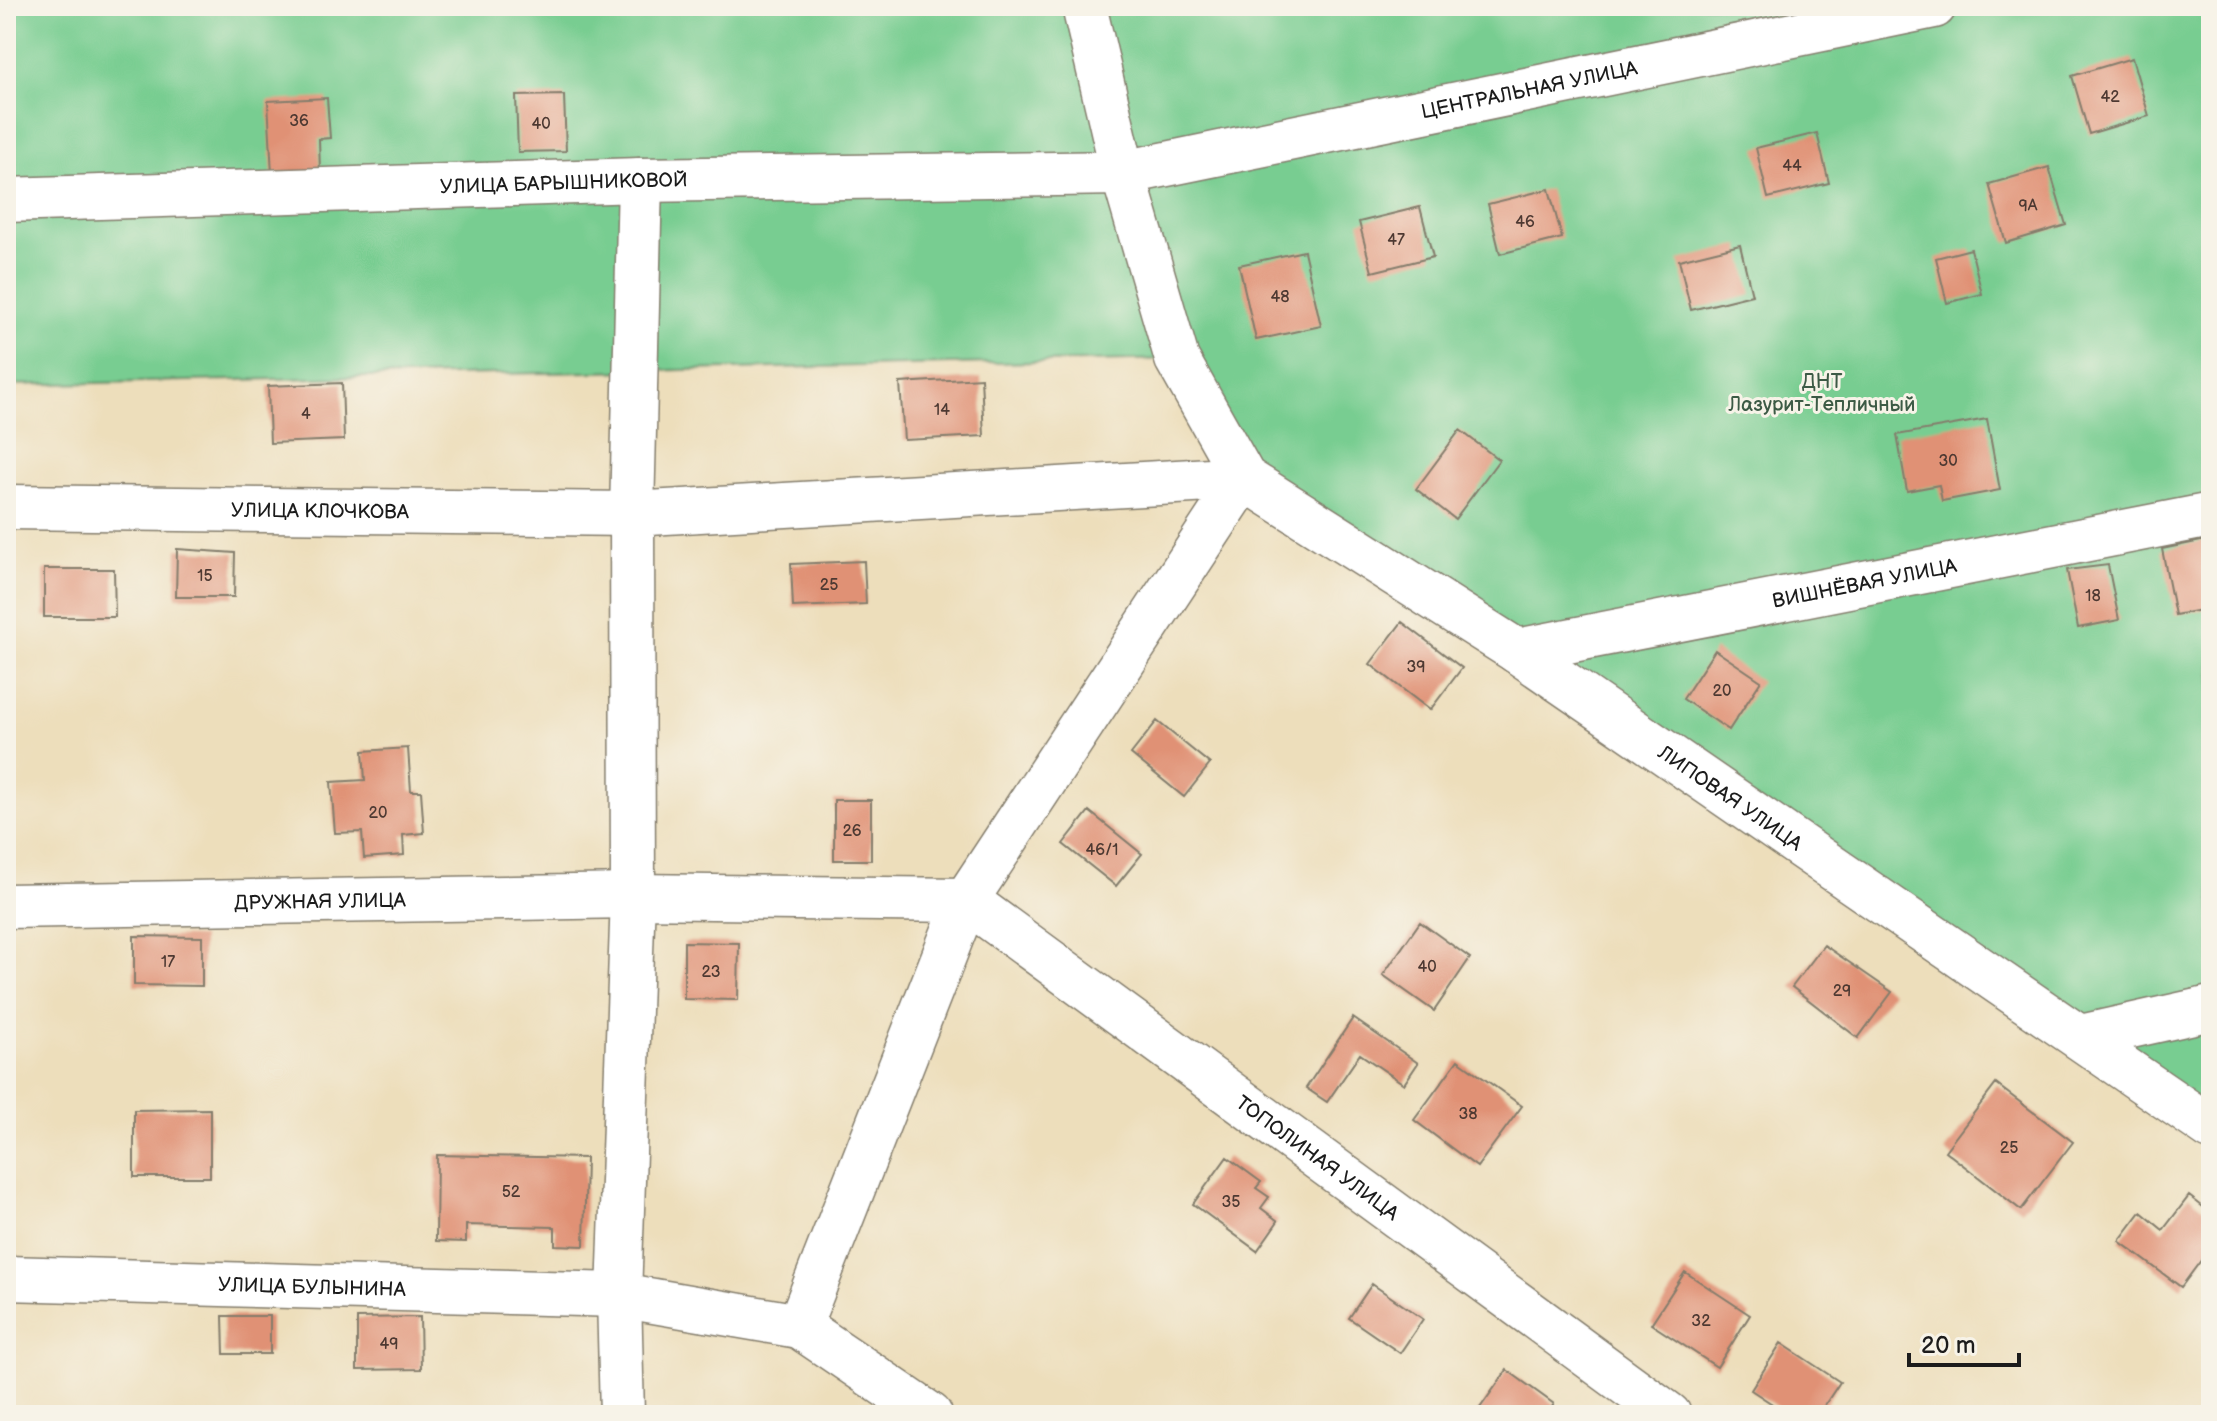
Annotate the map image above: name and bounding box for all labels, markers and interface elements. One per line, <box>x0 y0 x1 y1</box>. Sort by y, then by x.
street label: ЦЕНТРАЛЬНАЯ УЛИЦА <box>1419 56 1640 124</box>
house number: 42 <box>2100 88 2120 107</box>
house number: 36 <box>289 112 309 131</box>
house number: 40 <box>531 115 551 134</box>
house number: 44 <box>1782 157 1802 176</box>
street label: УЛИЦА БАРЫШНИКОВОЙ <box>439 168 688 199</box>
house number: 9А <box>2019 197 2038 216</box>
house number: 46 <box>1515 213 1535 232</box>
house number: 47 <box>1387 231 1405 250</box>
house number: 48 <box>1270 288 1290 307</box>
park label: ДНТ Лазурит-Тепличный <box>1728 370 1915 417</box>
house number: 14 <box>934 401 950 420</box>
house number: 4 <box>301 405 311 424</box>
house number: 30 <box>1938 452 1958 471</box>
street label: УЛИЦА КЛОЧКОВА <box>231 499 410 525</box>
street label: ВИШНЁВАЯ УЛИЦА <box>1770 554 1960 614</box>
house number: 15 <box>197 567 213 586</box>
house number: 25 <box>820 576 838 595</box>
house number: 18 <box>2085 587 2101 606</box>
house number: 39 <box>1406 658 1426 677</box>
house number: 20 <box>1713 682 1731 701</box>
street label: ЛИПОВАЯ УЛИЦА <box>1653 740 1807 857</box>
house number: 20 <box>369 804 387 823</box>
house number: 26 <box>842 822 862 841</box>
house number: 46/1 <box>1086 841 1118 860</box>
street label: ДРУЖНАЯ УЛИЦА <box>234 889 407 915</box>
house number: 17 <box>161 953 175 972</box>
house number: 40 <box>1417 958 1437 977</box>
house number: 23 <box>702 963 721 982</box>
house number: 29 <box>1833 982 1851 1001</box>
street label: ТОПОЛИНАЯ УЛИЦА <box>1231 1091 1404 1227</box>
house number: 38 <box>1458 1105 1478 1124</box>
house number: 25 <box>2000 1139 2018 1158</box>
house number: 52 <box>502 1183 521 1202</box>
house number: 35 <box>1221 1193 1241 1212</box>
street label: УЛИЦА БУЛЫНИНА <box>218 1273 407 1302</box>
house number: 32 <box>1691 1312 1711 1331</box>
scale bar <box>1909 1317 2019 1367</box>
text: 20 m <box>1921 1331 1976 1360</box>
house number: 49 <box>379 1335 399 1354</box>

